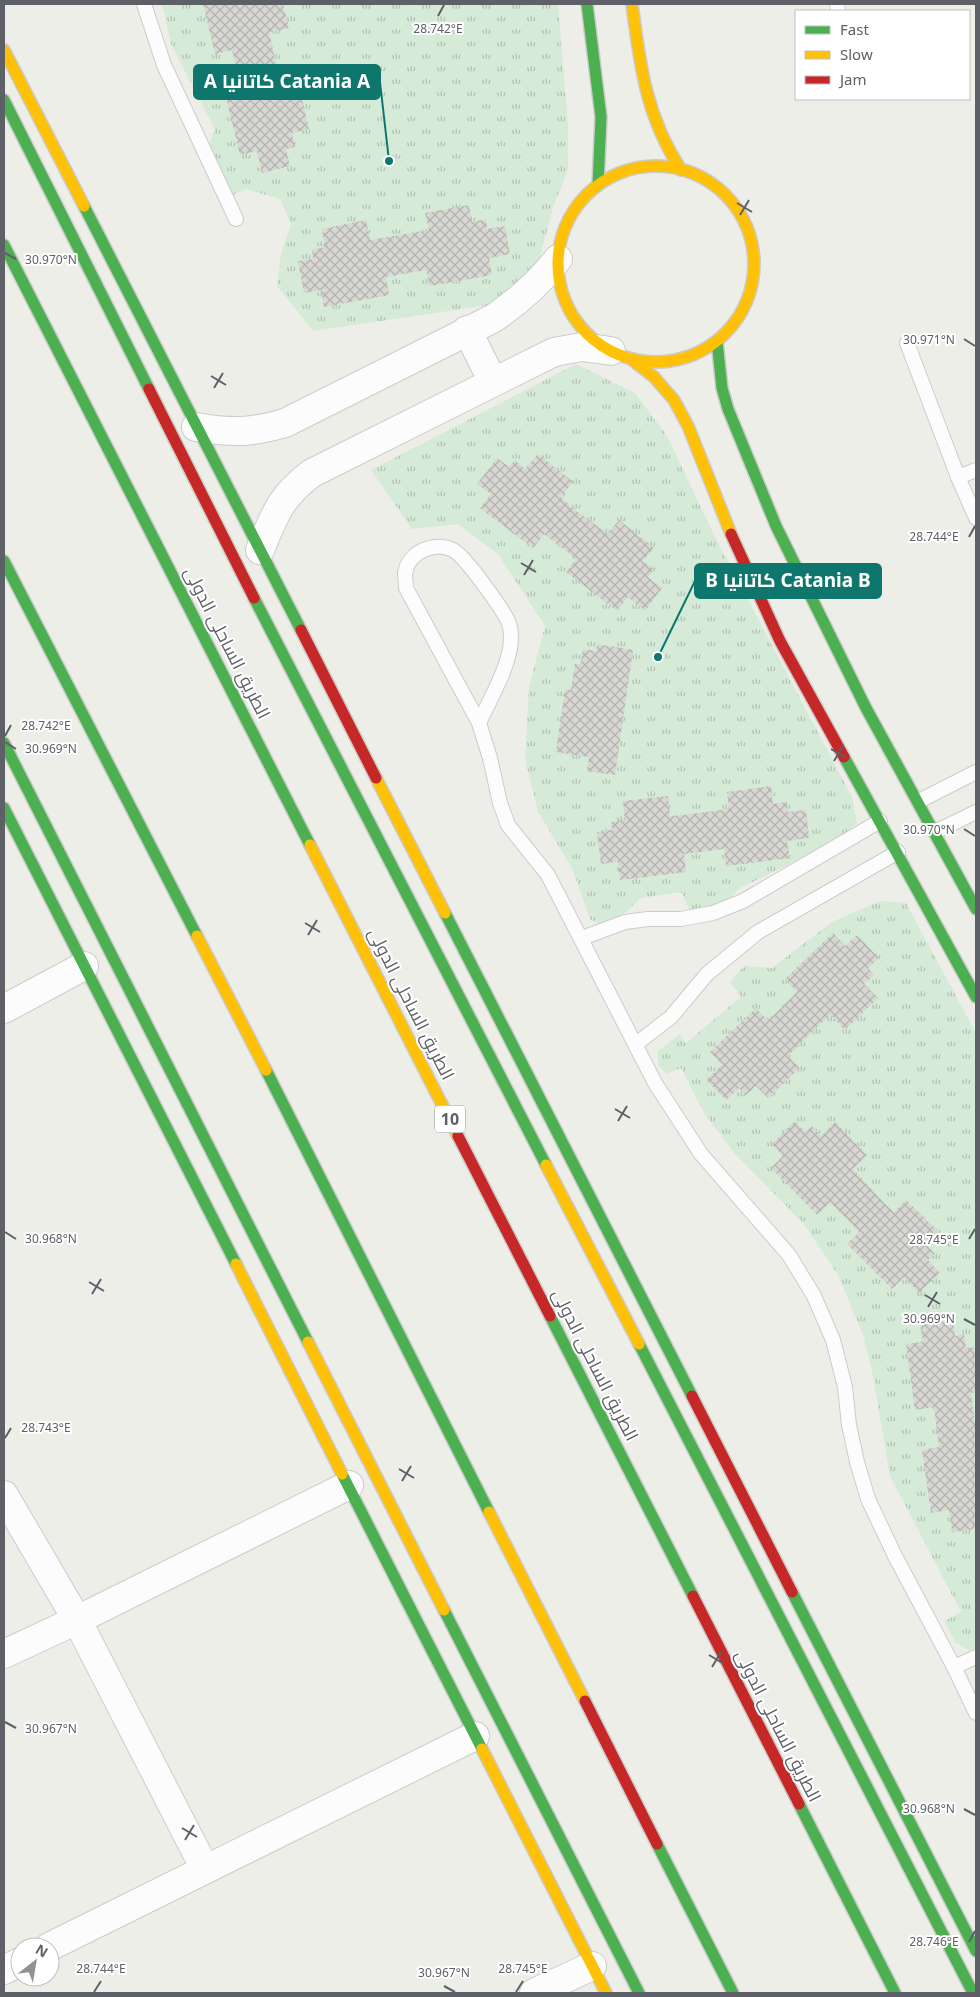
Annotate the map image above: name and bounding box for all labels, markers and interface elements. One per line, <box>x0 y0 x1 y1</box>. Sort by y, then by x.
legend <box>795 10 970 100</box>
text: Fast <box>840 19 869 39</box>
text: 28.742°E <box>413 20 463 37</box>
text: Slow <box>840 44 873 64</box>
callout: A كاتانيا Catania A <box>194 65 380 99</box>
text: A كاتانيا Catania A <box>204 68 371 94</box>
text: Jam <box>838 69 867 89</box>
text: 30.970°N <box>25 251 77 268</box>
text: 30.971°N <box>903 331 955 348</box>
text: 28.744°E <box>909 528 959 545</box>
street label: الطريق الساحلى الدولى <box>178 562 277 723</box>
callout: B كاتانيا Catania B <box>695 564 881 598</box>
text: B كاتانيا Catania B <box>705 567 871 593</box>
text: 28.742°E <box>21 717 71 734</box>
text: 30.969°N <box>25 740 77 757</box>
text: 30.970°N <box>903 821 955 838</box>
street label: الطريق الساحلى الدولى <box>362 923 461 1084</box>
road number: 10 <box>435 1106 465 1132</box>
text: 30.968°N <box>25 1230 77 1247</box>
text: 28.745°E <box>909 1231 959 1248</box>
street label: الطريق الساحلى الدولى <box>546 1284 645 1445</box>
text: 30.969°N <box>903 1310 955 1327</box>
text: 28.743°E <box>21 1419 71 1436</box>
street label: الطريق الساحلى الدولى <box>729 1645 828 1806</box>
text: 30.967°N <box>25 1720 77 1737</box>
text: 30.968°N <box>903 1800 955 1817</box>
text: 28.746°E <box>909 1933 959 1950</box>
north arrow <box>10 1937 60 1987</box>
text: N <box>32 1939 52 1962</box>
text: 28.744°E <box>76 1960 126 1977</box>
text: 28.745°E <box>498 1960 548 1977</box>
text: 30.967°N <box>418 1964 470 1981</box>

